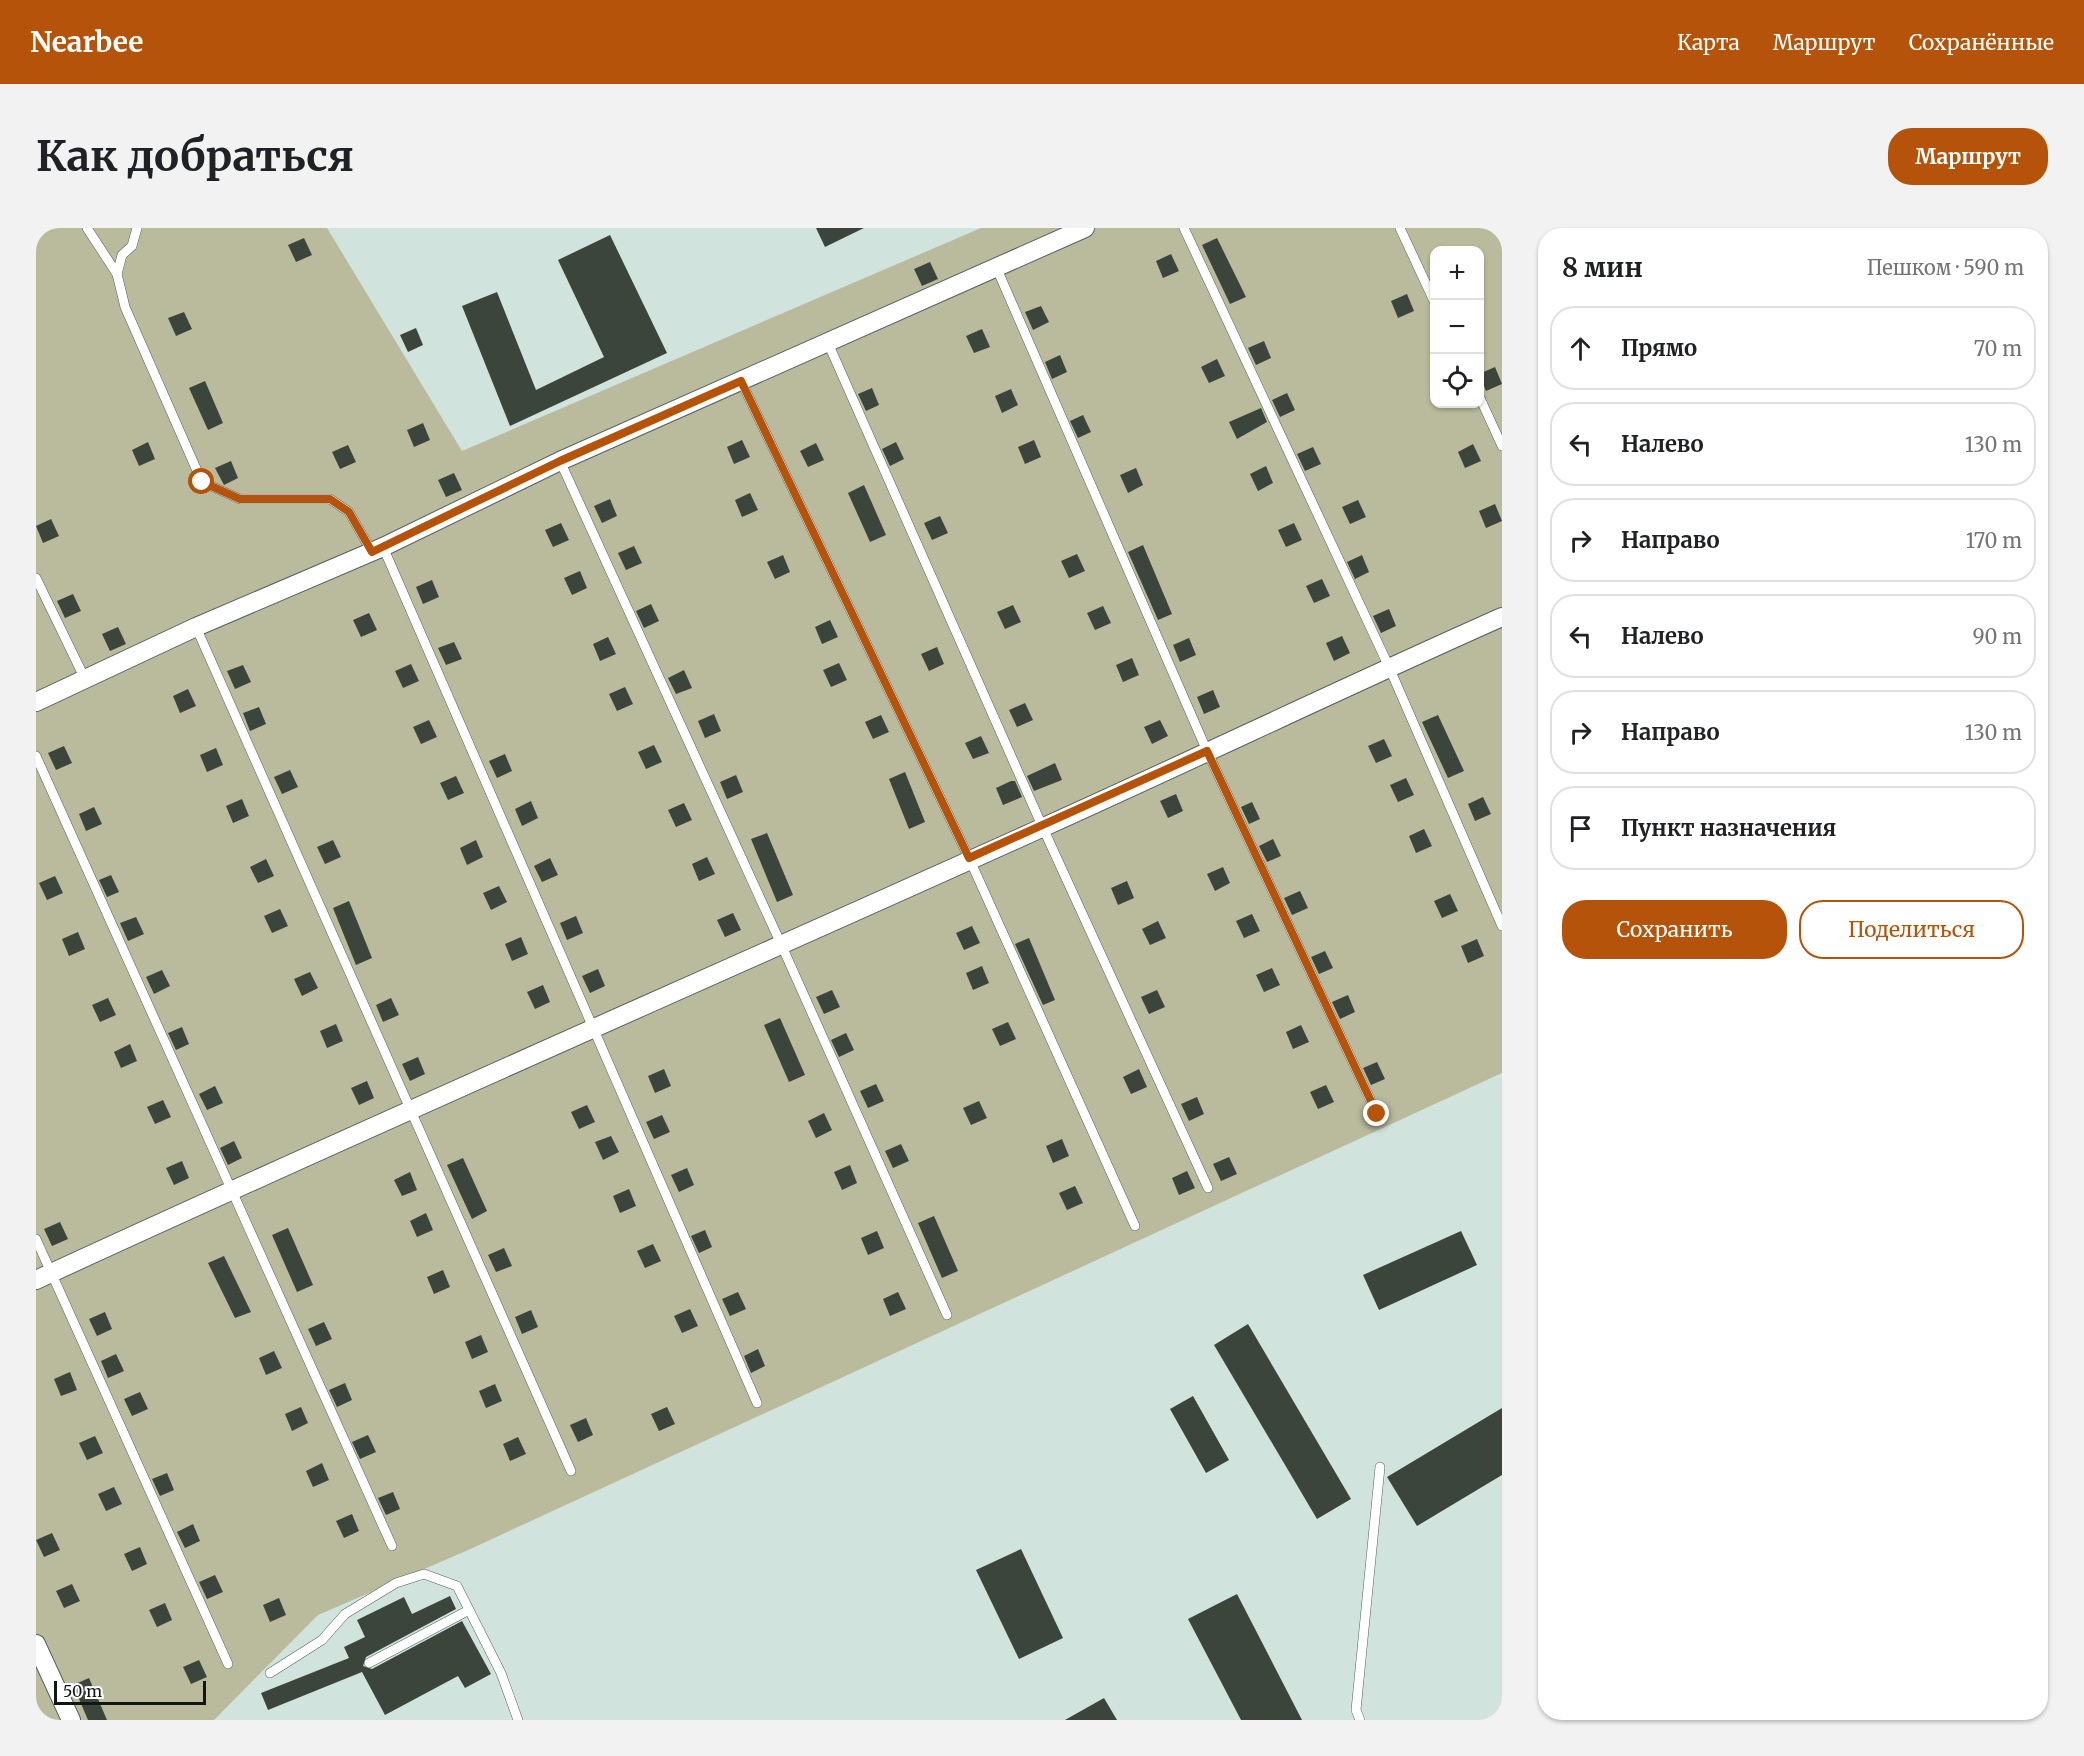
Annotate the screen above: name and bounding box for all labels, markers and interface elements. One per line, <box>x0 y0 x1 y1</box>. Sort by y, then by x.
text: Nearbee <box>30 24 143 60</box>
text: Карта <box>1677 29 1740 56</box>
text: Маршрут <box>1773 29 1876 56</box>
text: Сохранённые <box>1909 29 2054 56</box>
button: Маршрут <box>1888 128 2048 185</box>
text: Как добраться <box>36 130 354 182</box>
map controls <box>1430 246 1484 408</box>
button: + <box>1430 246 1484 300</box>
text: 8 мин <box>1562 251 1643 284</box>
text: Пешком · 590 m <box>1867 255 2024 280</box>
button: − <box>1430 300 1484 354</box>
icon: ahead <box>1564 332 1597 365</box>
text: Прямо <box>1621 334 1697 362</box>
text: 70 m <box>1974 336 2022 361</box>
button: locate <box>1430 354 1484 408</box>
icon: left <box>1564 428 1597 461</box>
text: Налево <box>1621 430 1704 458</box>
text: 130 m <box>1965 432 2022 457</box>
route start <box>188 468 214 494</box>
icon: right <box>1564 524 1597 557</box>
text: Направо <box>1621 526 1720 554</box>
text: 170 m <box>1966 528 2022 553</box>
icon: left <box>1564 620 1597 653</box>
text: Налево <box>1621 622 1704 650</box>
text: 90 m <box>1972 624 2022 649</box>
icon: right <box>1564 716 1597 749</box>
text: Направо <box>1621 718 1720 746</box>
text: 130 m <box>1965 720 2022 745</box>
icon: arrive <box>1564 812 1597 845</box>
text: Пункт назначения <box>1621 814 1836 842</box>
button: Сохранить <box>1562 900 1787 959</box>
button: Поделиться <box>1799 900 2024 959</box>
route end <box>1363 1100 1389 1126</box>
scale bar <box>54 1678 206 1706</box>
text: 50 m <box>63 1681 102 1701</box>

